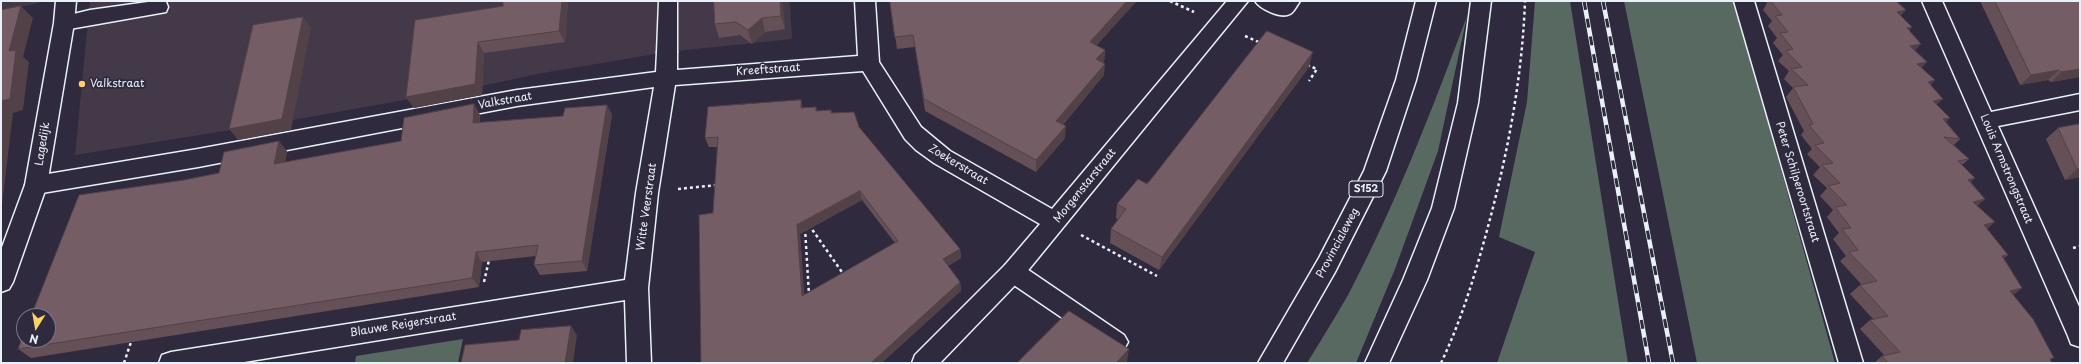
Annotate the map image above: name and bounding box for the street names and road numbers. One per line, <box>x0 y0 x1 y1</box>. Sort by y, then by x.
street label: Kreeftstraat <box>735 61 801 79</box>
street label: Valkstraat <box>477 90 533 112</box>
street label: Louis Armstrongstraat <box>1977 112 2035 226</box>
street label: Peter Schilperoortstraat <box>1772 120 1822 244</box>
street label: Lagedijk <box>33 121 53 167</box>
street label: Zoekerstraat <box>926 142 990 188</box>
street label: Morgenstarstraat <box>1051 146 1119 226</box>
street label: Witte Veerstraat <box>634 162 660 252</box>
road number: S152 <box>1349 181 1383 197</box>
street label: Provincialeweg <box>1314 206 1362 280</box>
street label: Blauwe Reigerstraat <box>349 310 457 340</box>

